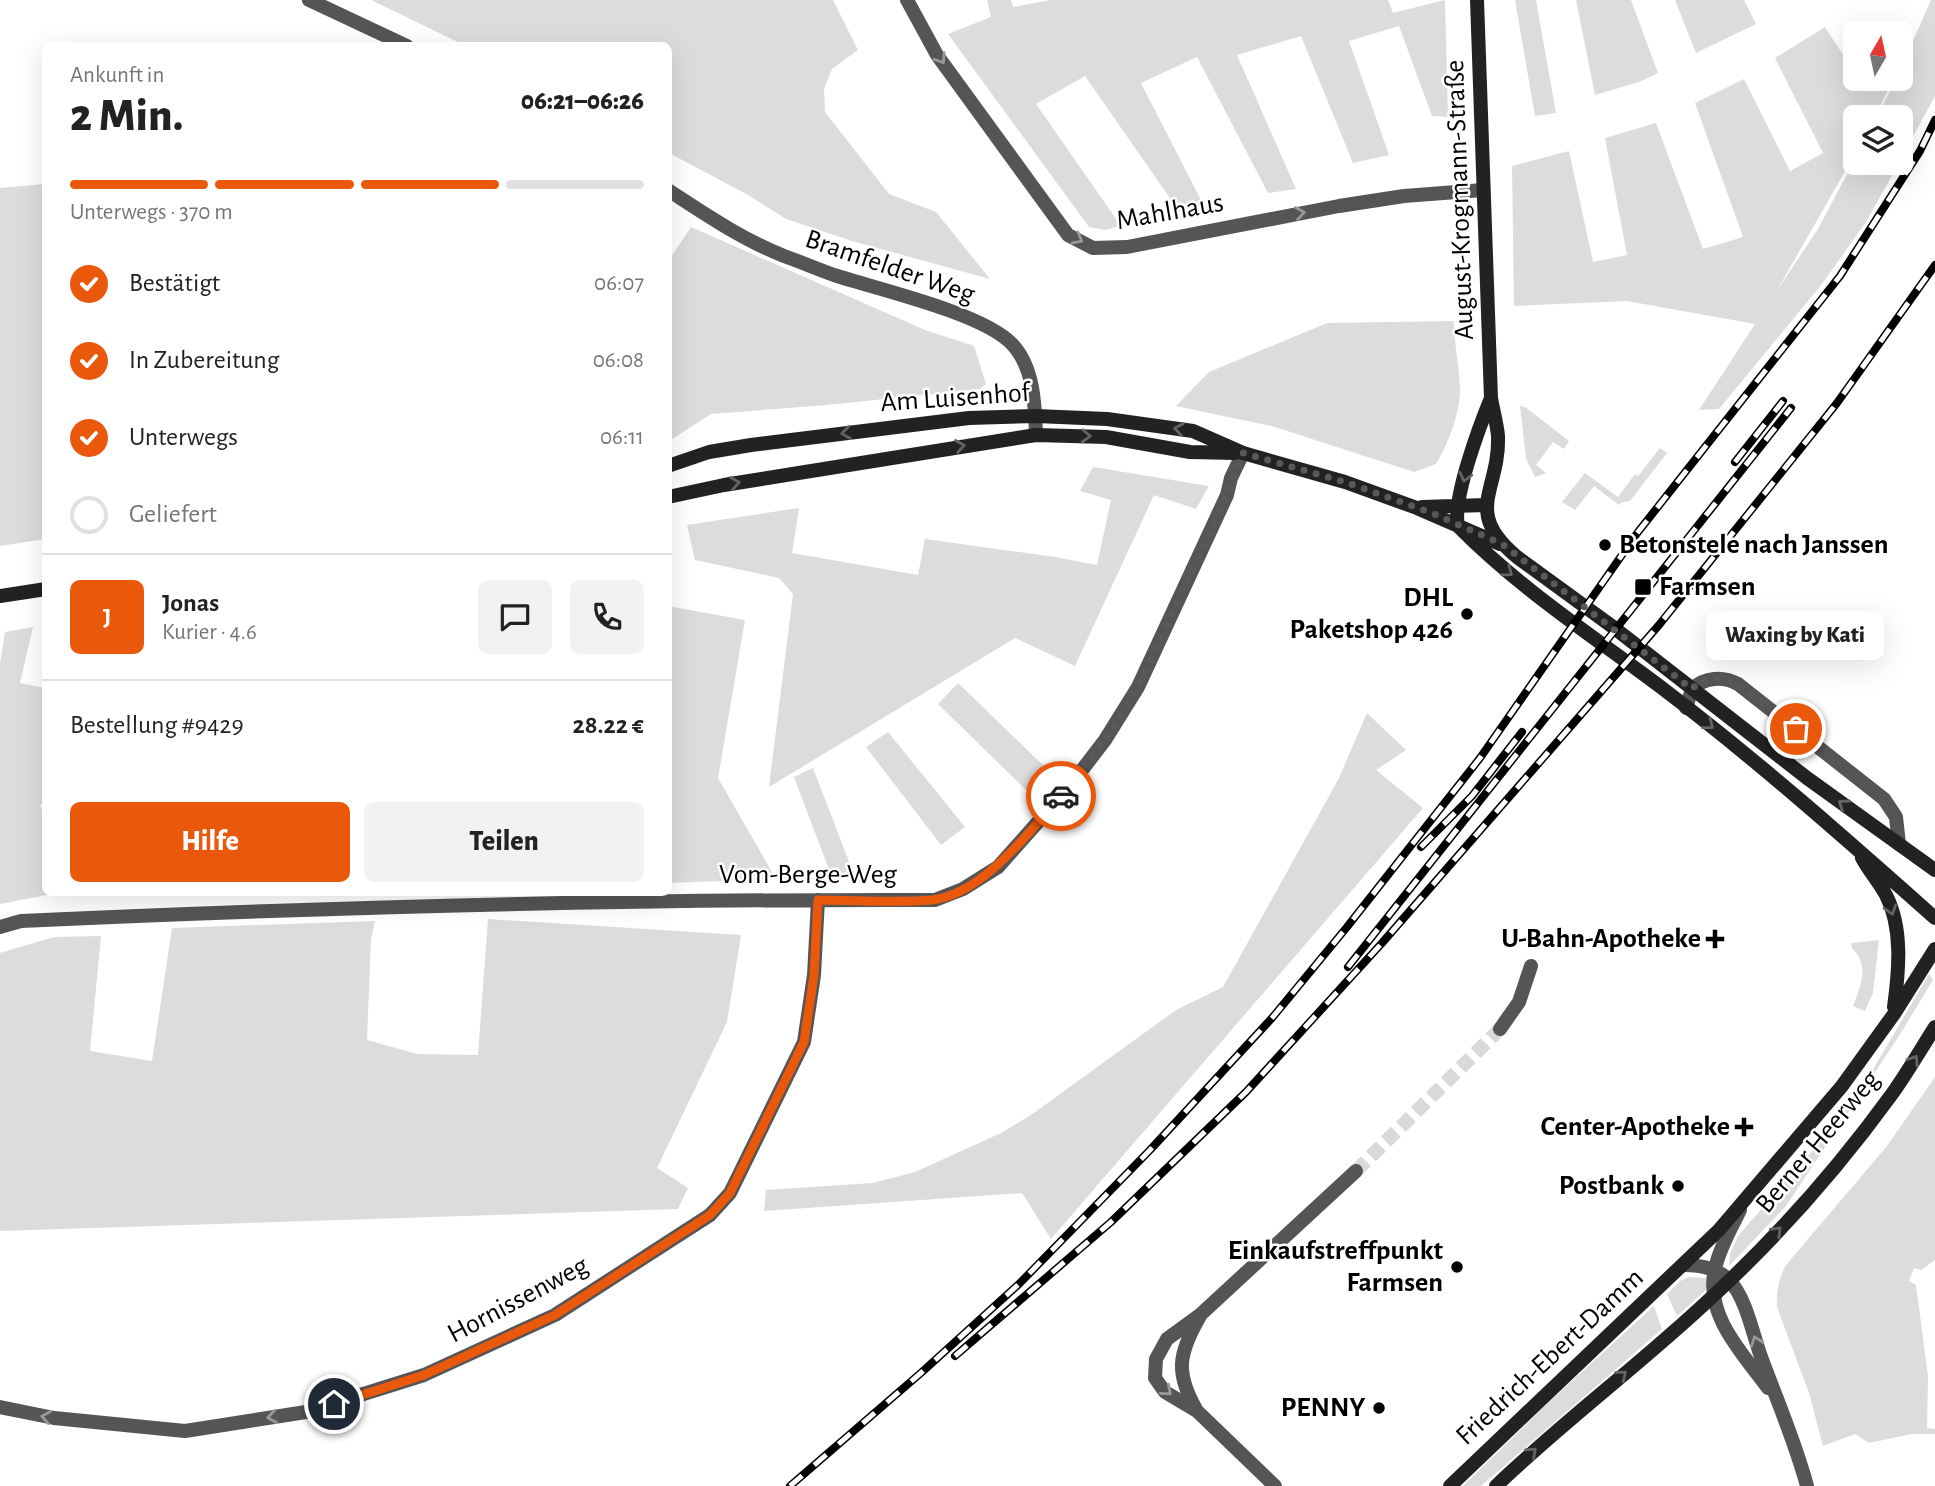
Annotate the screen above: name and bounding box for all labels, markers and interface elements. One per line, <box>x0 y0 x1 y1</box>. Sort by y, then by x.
north arrow <box>1843 21 1913 91</box>
map controls <box>1843 21 1913 175</box>
one-way arrow <box>932 52 945 65</box>
street label: August-Krogmann-Straße <box>1441 59 1479 341</box>
text: Ankunft in <box>70 64 164 87</box>
text: 06:21–06:26 <box>521 88 644 114</box>
text: 2 Min. <box>70 93 183 139</box>
button: layers <box>1843 105 1913 175</box>
street label: Mahlhaus <box>1114 189 1226 235</box>
text: Unterwegs · 370 m <box>70 201 233 224</box>
one-way arrow <box>1294 206 1305 221</box>
street label: Bramfelder Weg <box>802 225 979 309</box>
one-way arrow <box>1070 231 1083 245</box>
icon: check <box>70 265 108 303</box>
text: Bestätigt <box>129 270 220 296</box>
text: 06:07 <box>594 272 644 295</box>
icon: check <box>70 342 108 380</box>
text: In Zubereitung <box>129 347 279 373</box>
text: 06:08 <box>593 349 644 372</box>
street label: Am Luisenhof <box>879 379 1032 417</box>
icon: check <box>70 419 108 457</box>
one-way arrow <box>1173 422 1185 437</box>
text: Unterwegs <box>129 424 238 450</box>
one-way arrow <box>840 425 852 440</box>
text: 06:11 <box>600 426 644 449</box>
one-way arrow <box>1081 428 1092 443</box>
one-way arrow <box>954 439 966 454</box>
one-way arrow <box>1459 471 1473 483</box>
one-way arrow <box>729 476 741 491</box>
text: Geliefert <box>129 501 217 527</box>
place label: Betonstele nach Janssen <box>1619 531 1889 559</box>
marker: Betonstele nach Janssen <box>1597 537 1613 553</box>
one-way arrow <box>1501 564 1513 577</box>
place label: Farmsen <box>1659 573 1756 601</box>
marker: Farmsen <box>1633 577 1653 597</box>
button: chat <box>478 580 552 654</box>
button: phone <box>570 580 644 654</box>
place label: DHL Paketshop 426 <box>1290 584 1454 644</box>
text: Jonas <box>162 590 219 616</box>
text: J <box>103 604 111 630</box>
marker: DHL Paketshop 426 <box>1459 606 1475 622</box>
callout: Waxing by Kati <box>1707 610 1885 659</box>
text: Kurier · 4.6 <box>162 621 257 644</box>
text: Waxing by Kati <box>1725 624 1865 647</box>
pin <box>1766 699 1826 759</box>
icon: bag <box>1777 710 1815 748</box>
text: Bestellung #9429 <box>70 712 244 738</box>
text: 28.22 € <box>572 712 644 738</box>
one-way arrow <box>1701 717 1713 730</box>
courier <box>1026 761 1096 831</box>
icon: car <box>1042 777 1080 815</box>
one-way arrow <box>1838 800 1851 812</box>
button: Hilfe <box>70 802 350 882</box>
button: Teilen <box>364 802 644 882</box>
street label: Vom-Berge-Weg <box>719 861 897 889</box>
one-way arrow <box>1882 904 1897 916</box>
place label: U-Bahn-Apotheke <box>1501 925 1701 953</box>
marker: U-Bahn-Apotheke <box>1707 931 1723 947</box>
one-way arrow <box>1906 1055 1918 1068</box>
street label: Berner Heerweg <box>1751 1065 1886 1219</box>
place label: Center-Apotheke <box>1541 1113 1730 1141</box>
marker: Center-Apotheke <box>1736 1119 1752 1135</box>
place label: Postbank <box>1559 1172 1664 1200</box>
marker: Postbank <box>1670 1178 1686 1194</box>
one-way arrow <box>1768 1226 1781 1239</box>
place label: Einkaufstreffpunkt Farmsen <box>1228 1237 1444 1297</box>
street label: Hornissenweg <box>443 1251 593 1349</box>
marker: Einkaufstreffpunkt Farmsen <box>1449 1259 1465 1275</box>
street label: Friedrich-Ebert-Damm <box>1451 1263 1649 1451</box>
one-way arrow <box>1750 1335 1764 1347</box>
one-way arrow <box>1613 1371 1626 1383</box>
pin <box>304 1374 364 1434</box>
one-way arrow <box>1158 1383 1171 1395</box>
icon: home <box>315 1385 353 1423</box>
place label: PENNY <box>1281 1394 1365 1422</box>
marker: PENNY <box>1371 1400 1387 1416</box>
one-way arrow <box>40 1410 52 1425</box>
one-way arrow <box>266 1410 278 1425</box>
one-way arrow <box>1524 1448 1537 1460</box>

